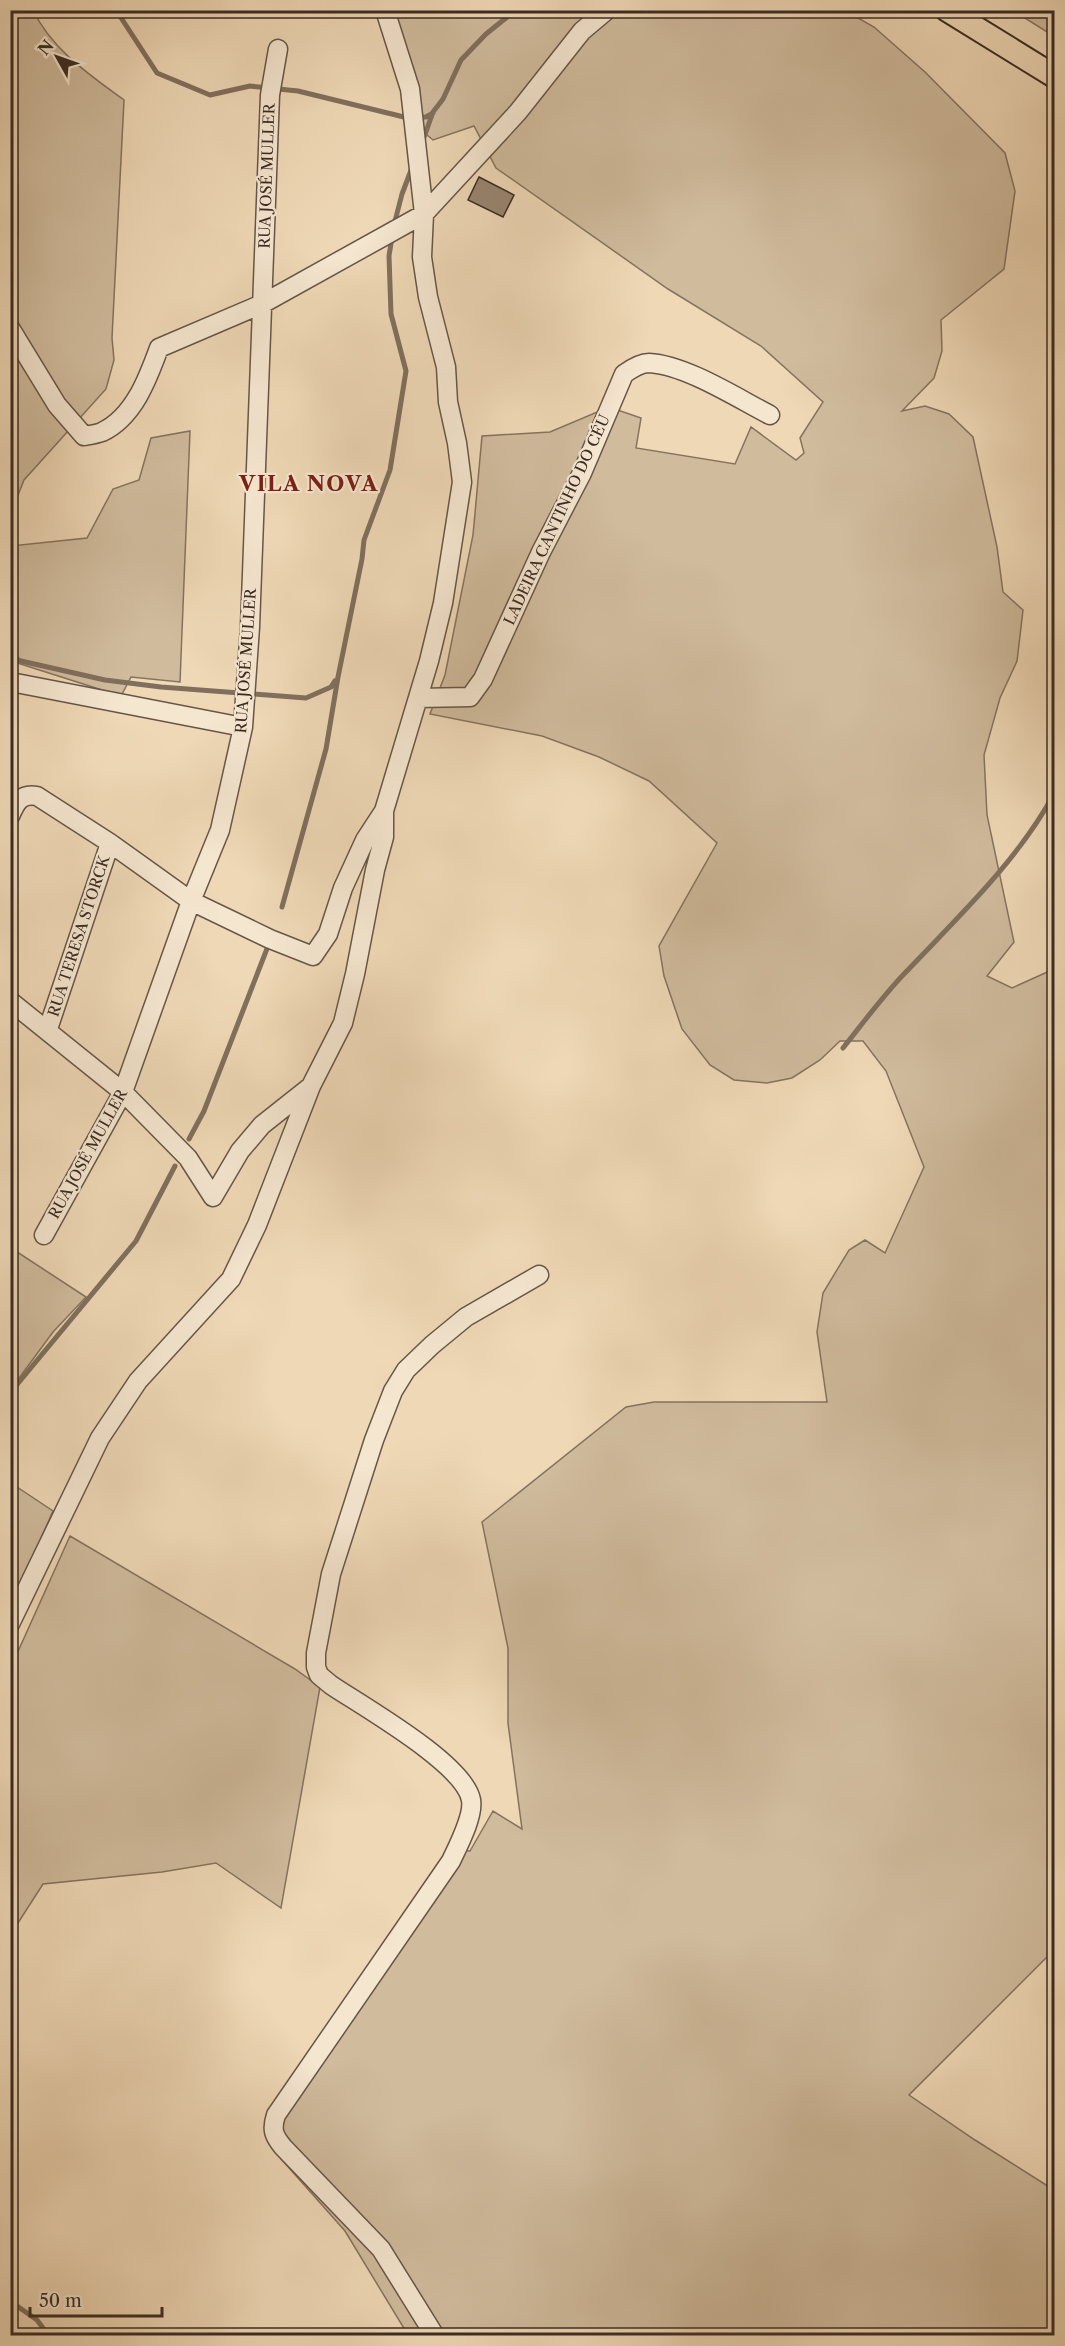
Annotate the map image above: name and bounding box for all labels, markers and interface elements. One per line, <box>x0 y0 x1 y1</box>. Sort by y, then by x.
north arrow <box>27 27 87 87</box>
text: N <box>33 36 58 59</box>
street label: RUA JOSÉ MULLER <box>254 102 279 249</box>
street label: LADEIRA CANTINHO DO CÉU <box>499 411 614 628</box>
district label: VILA NOVA <box>238 471 379 496</box>
street label: RUA JOSÉ MULLER <box>231 587 260 734</box>
street label: RUA TERESA STORCK <box>43 851 114 1019</box>
street label: RUA JOSÉ MULLER <box>44 1085 132 1222</box>
scale bar <box>30 2280 162 2318</box>
text: 50 m <box>39 2290 82 2312</box>

